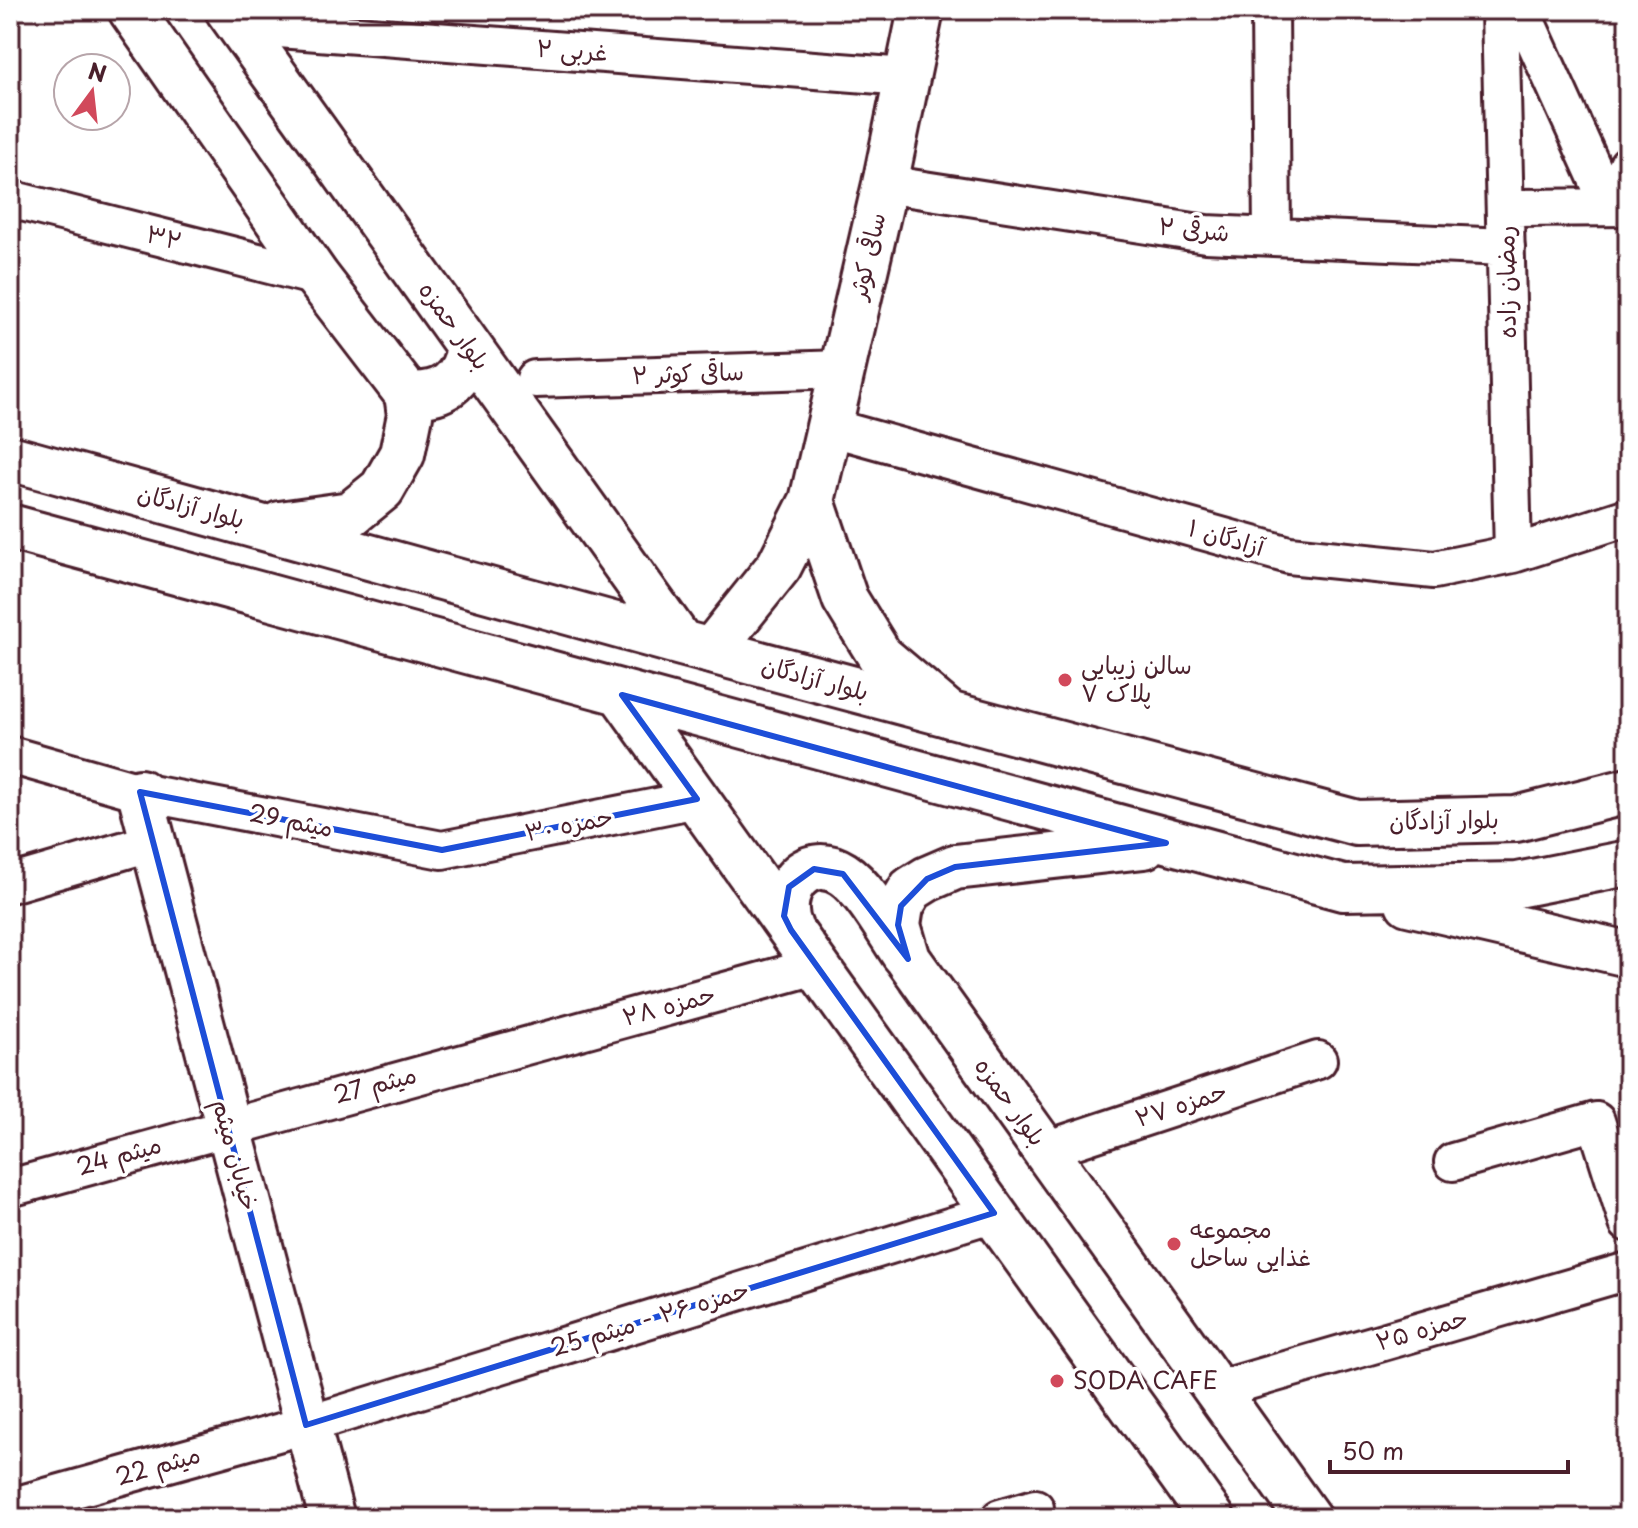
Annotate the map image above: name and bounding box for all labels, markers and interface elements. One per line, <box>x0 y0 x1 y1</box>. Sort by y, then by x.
street label: ۲ غربی <box>535 29 609 69</box>
north arrow <box>52 52 132 132</box>
text: N <box>85 53 110 89</box>
street label: ۲ شرقی <box>1157 206 1231 250</box>
street label: ساقی کوثر <box>838 209 893 304</box>
street label: ۳۲ <box>143 214 186 258</box>
street label: رمضان زاده <box>1486 225 1524 339</box>
street label: بلوار حمزه <box>411 273 500 377</box>
street label: ساقی کوثر ۲ <box>631 352 745 392</box>
street label: بلوار آزادگان <box>134 473 249 537</box>
street label: آزادگان ۱ <box>1184 508 1270 564</box>
street label: بلوار آزادگان <box>758 645 873 709</box>
place label: سالن زیبایی پلاک ۷ <box>1081 646 1192 710</box>
marker: سالن زیبایی پلاک ۷ <box>1056 671 1074 689</box>
street label: میثم 29 <box>246 793 337 847</box>
street label: حمزه ۳۰ <box>521 797 616 849</box>
street label: بلوار آزادگان <box>1389 800 1499 838</box>
street label: حمزه ۲۸ <box>618 974 719 1034</box>
street label: بلوار حمزه <box>967 1049 1056 1153</box>
street label: میثم 27 <box>329 1055 420 1113</box>
street label: حمزه ۲۷ <box>1130 1071 1231 1135</box>
street label: خیابان میثم <box>203 1095 269 1215</box>
street label: میثم 24 <box>72 1125 166 1185</box>
place label: مجموعه غذایی ساحل <box>1190 1210 1311 1274</box>
marker: مجموعه غذایی ساحل <box>1165 1235 1183 1253</box>
street label: حمزه ۲۶ - میثم 25 <box>546 1270 754 1366</box>
street label: حمزه ۲۵ <box>1371 1298 1472 1358</box>
place label: SODA CAFE <box>1073 1361 1218 1397</box>
marker: SODA CAFE <box>1048 1372 1066 1390</box>
scale bar <box>1330 1424 1568 1474</box>
text: 50 m <box>1342 1432 1404 1468</box>
street label: میثم 22 <box>111 1435 205 1495</box>

